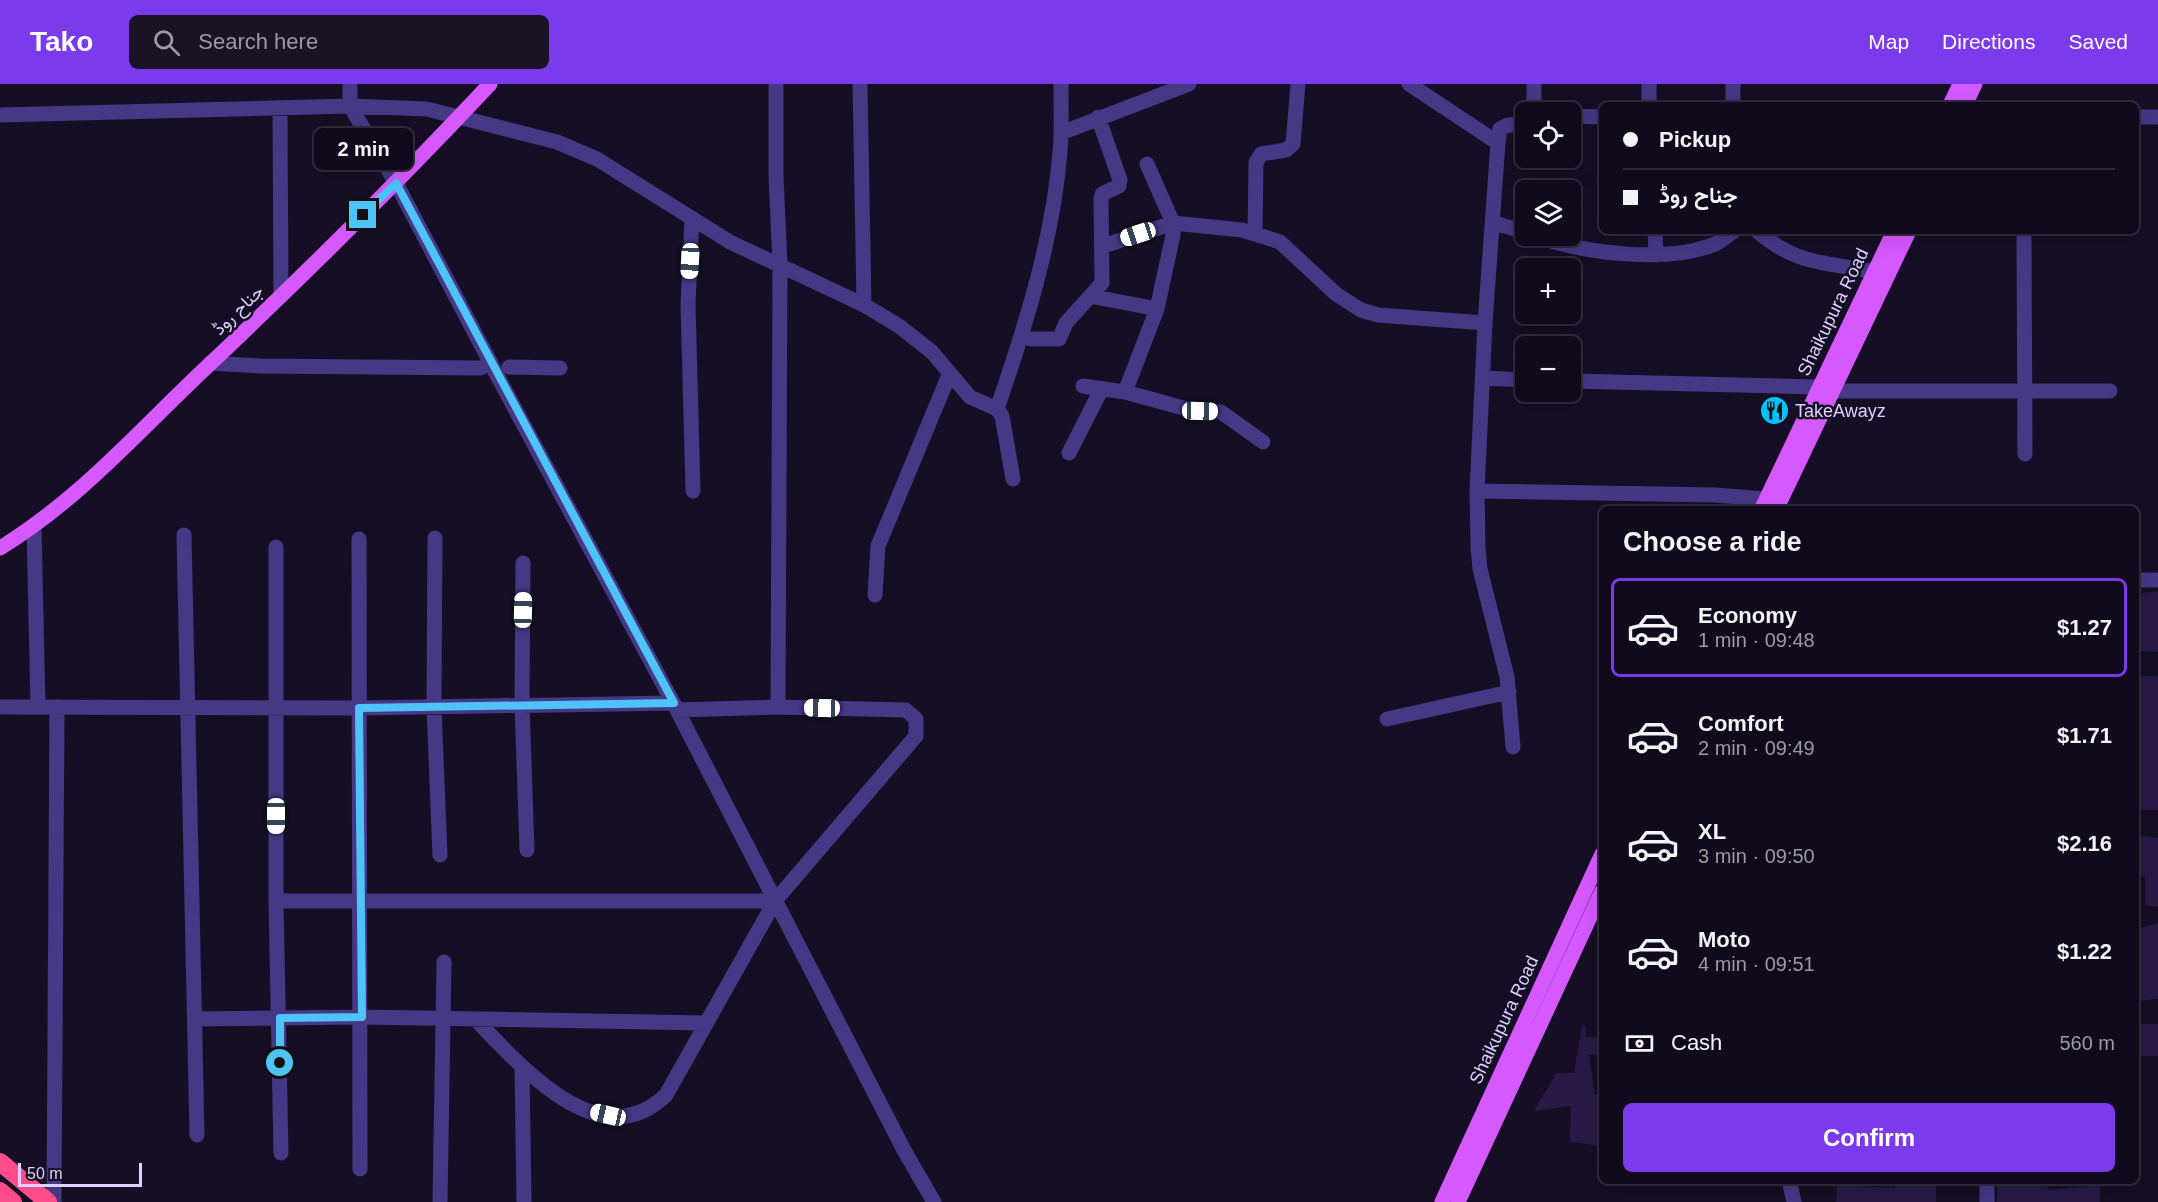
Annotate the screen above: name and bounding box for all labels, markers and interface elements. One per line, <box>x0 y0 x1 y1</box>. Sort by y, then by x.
search box <box>129 15 549 69</box>
text: Tako <box>30 26 93 57</box>
icon: search <box>150 26 183 59</box>
text: Search here <box>198 29 318 54</box>
text: Map <box>1868 30 1909 53</box>
text: Directions <box>1942 30 2035 53</box>
text: Saved <box>2068 30 2128 53</box>
map controls <box>1515 102 1581 402</box>
button: locate <box>1515 102 1581 168</box>
text: Pickup <box>1659 127 1731 152</box>
callout: 2 min <box>314 128 412 170</box>
text: 2 min <box>337 138 390 160</box>
button: layers <box>1515 180 1581 246</box>
text: جناح روڈ <box>1659 183 1738 208</box>
route end <box>349 201 376 228</box>
car <box>1118 220 1158 248</box>
car <box>680 243 700 279</box>
street label: Shaikupura Road <box>1794 245 1872 379</box>
button: + <box>1515 258 1581 324</box>
street label: جناح روڈ <box>209 281 269 340</box>
button: − <box>1515 336 1581 402</box>
restaurant icon: TakeAwayz <box>1758 395 1790 427</box>
place label: TakeAwayz <box>1795 401 1886 421</box>
car <box>1182 402 1218 420</box>
text: Choose a ride <box>1623 527 1802 557</box>
car <box>514 592 532 628</box>
icon: car <box>1626 601 1680 655</box>
text: Economy <box>1698 603 1797 628</box>
text: $1.27 <box>2057 615 2112 640</box>
text: 1 min · 09:48 <box>1698 629 1815 651</box>
car <box>804 699 840 717</box>
icon: car <box>1626 709 1680 763</box>
text: Comfort <box>1698 711 1784 736</box>
text: $1.71 <box>2057 723 2112 748</box>
text: 2 min · 09:49 <box>1698 737 1815 759</box>
car <box>267 798 285 834</box>
icon: car <box>1626 817 1680 871</box>
text: XL <box>1698 819 1726 844</box>
text: $2.16 <box>2057 831 2112 856</box>
text: 3 min · 09:50 <box>1698 845 1815 867</box>
icon: car <box>1626 925 1680 979</box>
text: Moto <box>1698 927 1751 952</box>
text: $1.22 <box>2057 939 2112 964</box>
street label: Shaikupura Road <box>1466 953 1542 1087</box>
text: 4 min · 09:51 <box>1698 953 1815 975</box>
icon: cash <box>1623 1027 1656 1060</box>
text: Cash <box>1671 1030 1722 1055</box>
text: 560 m <box>2059 1032 2115 1054</box>
route start <box>266 1049 293 1076</box>
car <box>588 1102 628 1128</box>
button: Confirm <box>1623 1103 2115 1172</box>
scale bar <box>18 1160 142 1188</box>
text: 50 m <box>27 1165 63 1182</box>

